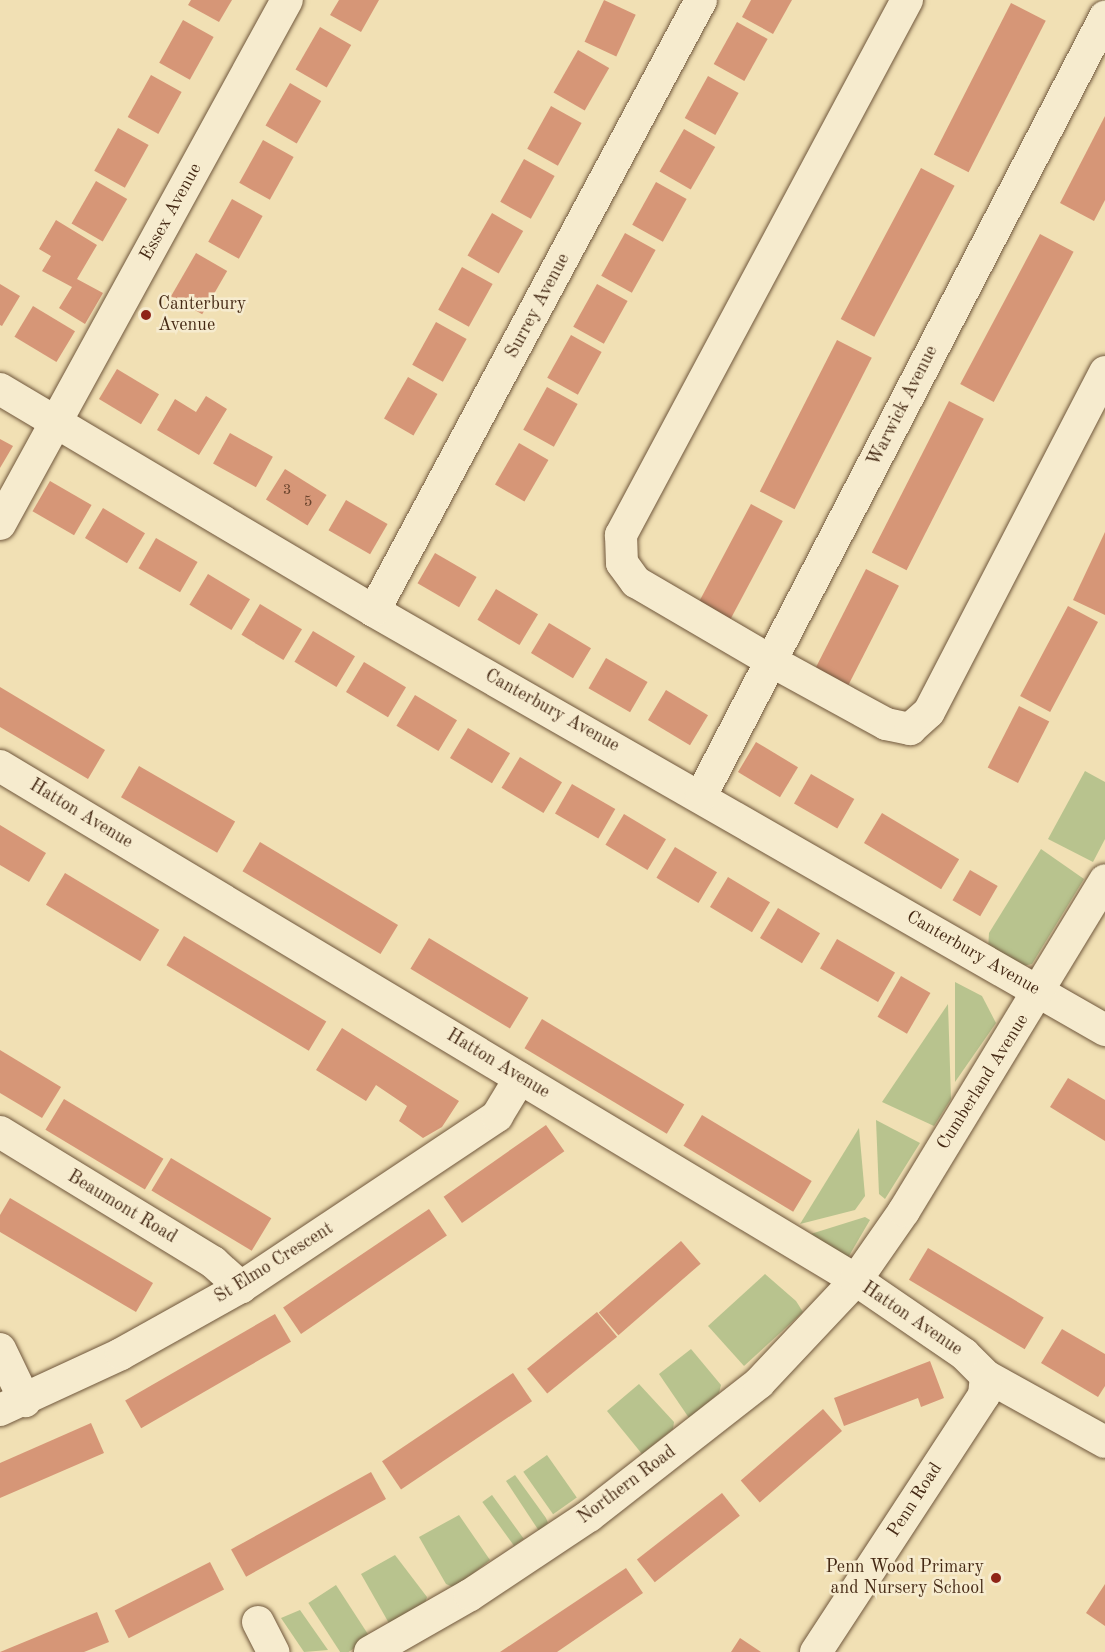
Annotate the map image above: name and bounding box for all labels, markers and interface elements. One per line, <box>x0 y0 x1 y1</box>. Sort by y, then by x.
street label: Essex Avenue <box>135 160 207 264</box>
street label: Surrey Avenue <box>501 250 575 362</box>
place label: Canterbury Avenue <box>158 294 246 336</box>
marker: Canterbury Avenue <box>139 308 153 322</box>
street label: Warwick Avenue <box>863 342 943 470</box>
house number: 3 <box>283 482 291 500</box>
house number: 5 <box>304 494 312 512</box>
street label: Canterbury Avenue <box>481 665 623 757</box>
street label: Hatton Avenue <box>25 775 137 853</box>
street label: Canterbury Avenue <box>902 906 1044 1000</box>
street label: Cumberland Avenue <box>933 1010 1033 1154</box>
street label: Hatton Avenue <box>442 1025 554 1103</box>
street label: Beaumont Road <box>63 1166 181 1248</box>
street label: St Elmo Crescent <box>211 1218 337 1308</box>
street label: Hatton Avenue <box>858 1277 966 1361</box>
street label: Northern Road <box>574 1441 680 1529</box>
street label: Penn Road <box>883 1459 947 1541</box>
place label: Penn Wood Primary and Nursery School <box>826 1557 984 1600</box>
marker: Penn Wood Primary and Nursery School <box>989 1571 1003 1585</box>

